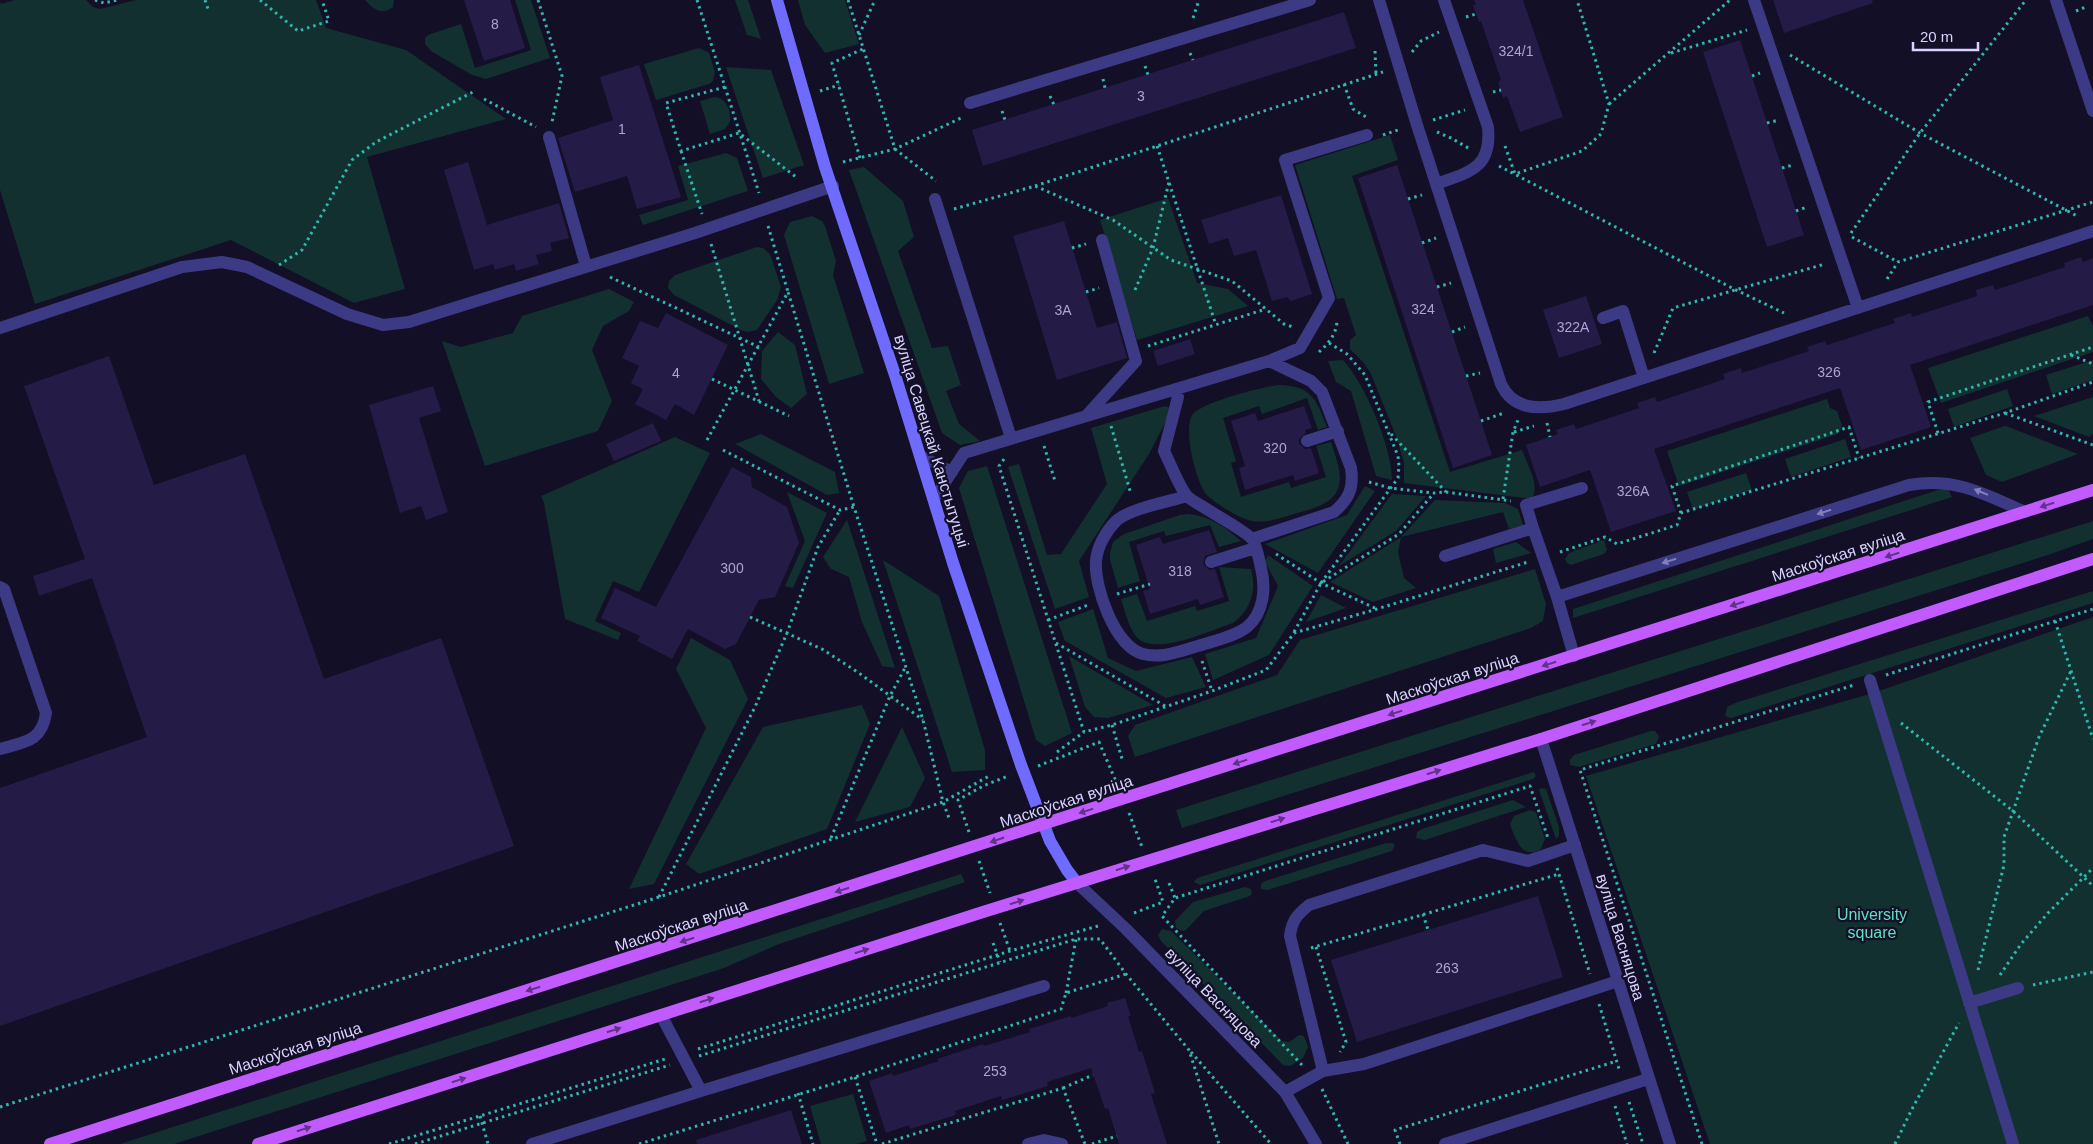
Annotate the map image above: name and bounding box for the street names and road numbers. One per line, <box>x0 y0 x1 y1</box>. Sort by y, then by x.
street label: вуліца Савецкай Канстытуцыі <box>891 333 972 550</box>
street label: Маскоўская вуліца <box>1770 526 1907 585</box>
street label: Маскоўская вуліца <box>1384 649 1521 708</box>
street label: Маскоўская вуліца <box>998 772 1135 831</box>
street label: вуліца Васняцова <box>1593 872 1648 1003</box>
street label: Маскоўская вуліца <box>613 896 750 955</box>
street label: вуліца Васняцова <box>1162 944 1265 1051</box>
street label: Маскоўская вуліца <box>227 1019 364 1078</box>

